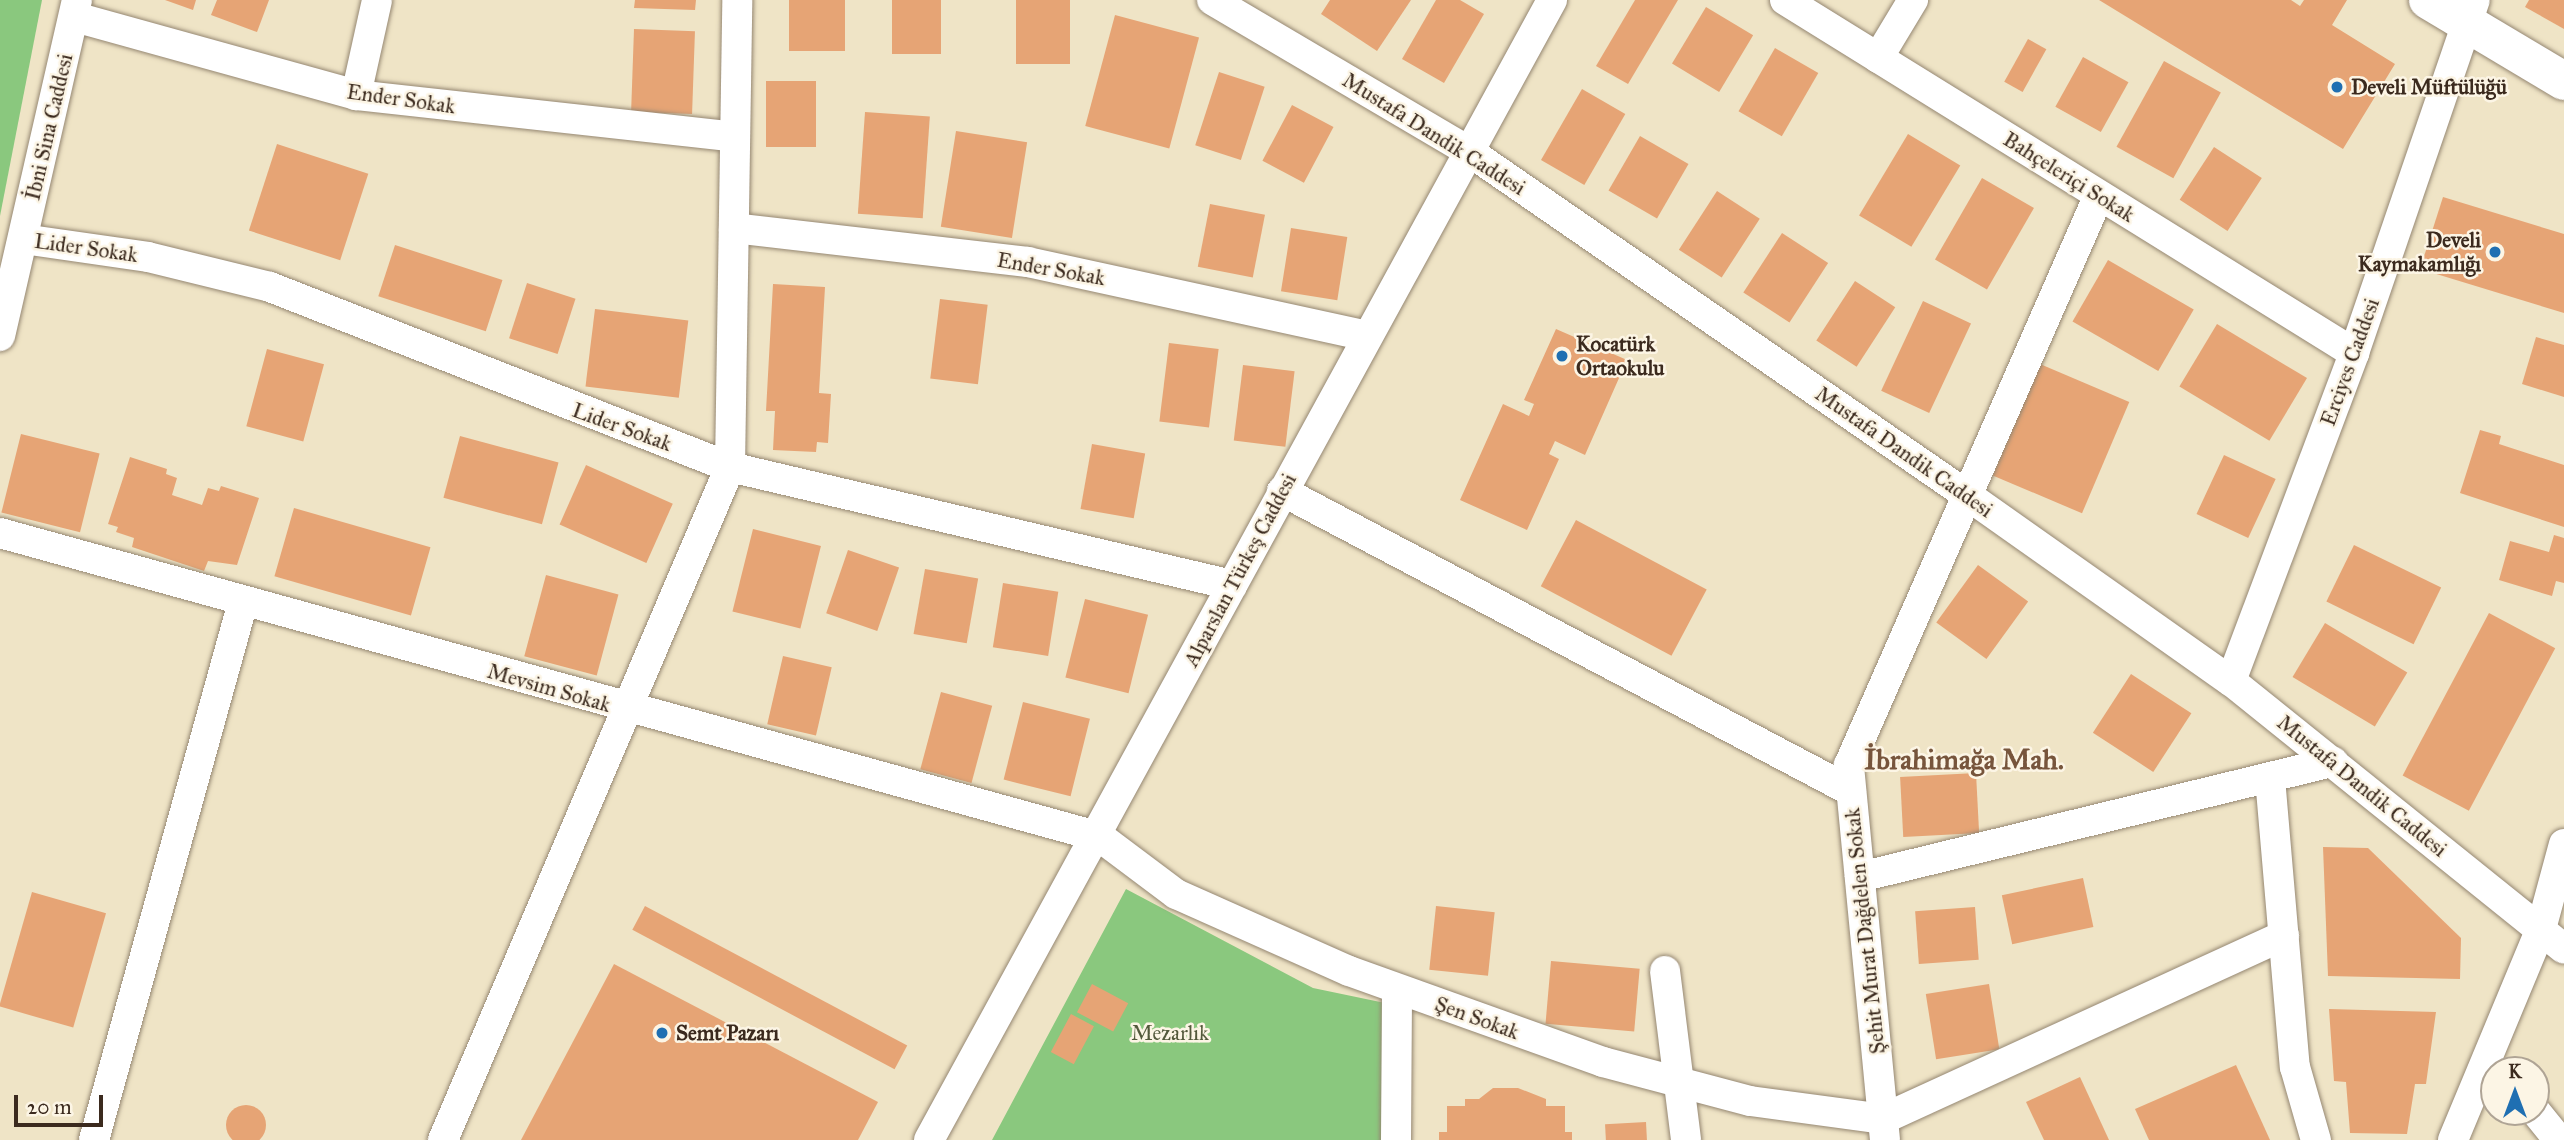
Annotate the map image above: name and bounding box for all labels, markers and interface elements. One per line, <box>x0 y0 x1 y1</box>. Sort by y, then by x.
street label: İbni Sina Caddesi <box>20 51 78 203</box>
street label: Mustafa Dandik Caddesi <box>1338 67 1530 201</box>
place label: Develi Müftülüğü <box>2351 74 2507 100</box>
street label: Ender Sokak <box>345 79 457 119</box>
marker: Develi Müftülüğü <box>2329 79 2345 95</box>
street label: Bahçeleriçi Sokak <box>1999 127 2139 227</box>
place label: Develi Kaymakamlığı <box>2358 227 2481 277</box>
street label: Lider Sokak <box>33 228 139 268</box>
marker: Develi Kaymakamlığı <box>2487 244 2503 260</box>
street label: Ender Sokak <box>995 247 1107 291</box>
street label: Erciyes Caddesi <box>2315 295 2385 429</box>
place label: Kocatürk Ortaokulu <box>1576 331 1665 381</box>
marker: Kocatürk Ortaokulu <box>1554 348 1570 364</box>
street label: Mustafa Dandik Caddesi <box>1810 381 1998 523</box>
street label: Lider Sokak <box>569 397 675 457</box>
street label: Alparslan Türkeş Caddesi <box>1178 469 1302 671</box>
street label: Mevsim Sokak <box>485 658 613 718</box>
street label: Mustafa Dandik Caddesi <box>2272 710 2452 862</box>
district label: İbrahimağa Mah. <box>1864 743 2064 777</box>
street label: Şehit Murat Dağdelen Sokak <box>1840 807 1890 1055</box>
street label: Şen Sokak <box>1431 991 1523 1045</box>
place label: Semt Pazarı <box>676 1020 779 1046</box>
park label: Mezarlık <box>1131 1020 1209 1046</box>
marker: Semt Pazarı <box>654 1025 670 1041</box>
north arrow <box>2480 1056 2550 1126</box>
text: K <box>2508 1060 2522 1083</box>
scale bar <box>18 1080 107 1124</box>
text: 20 m <box>27 1094 72 1120</box>

